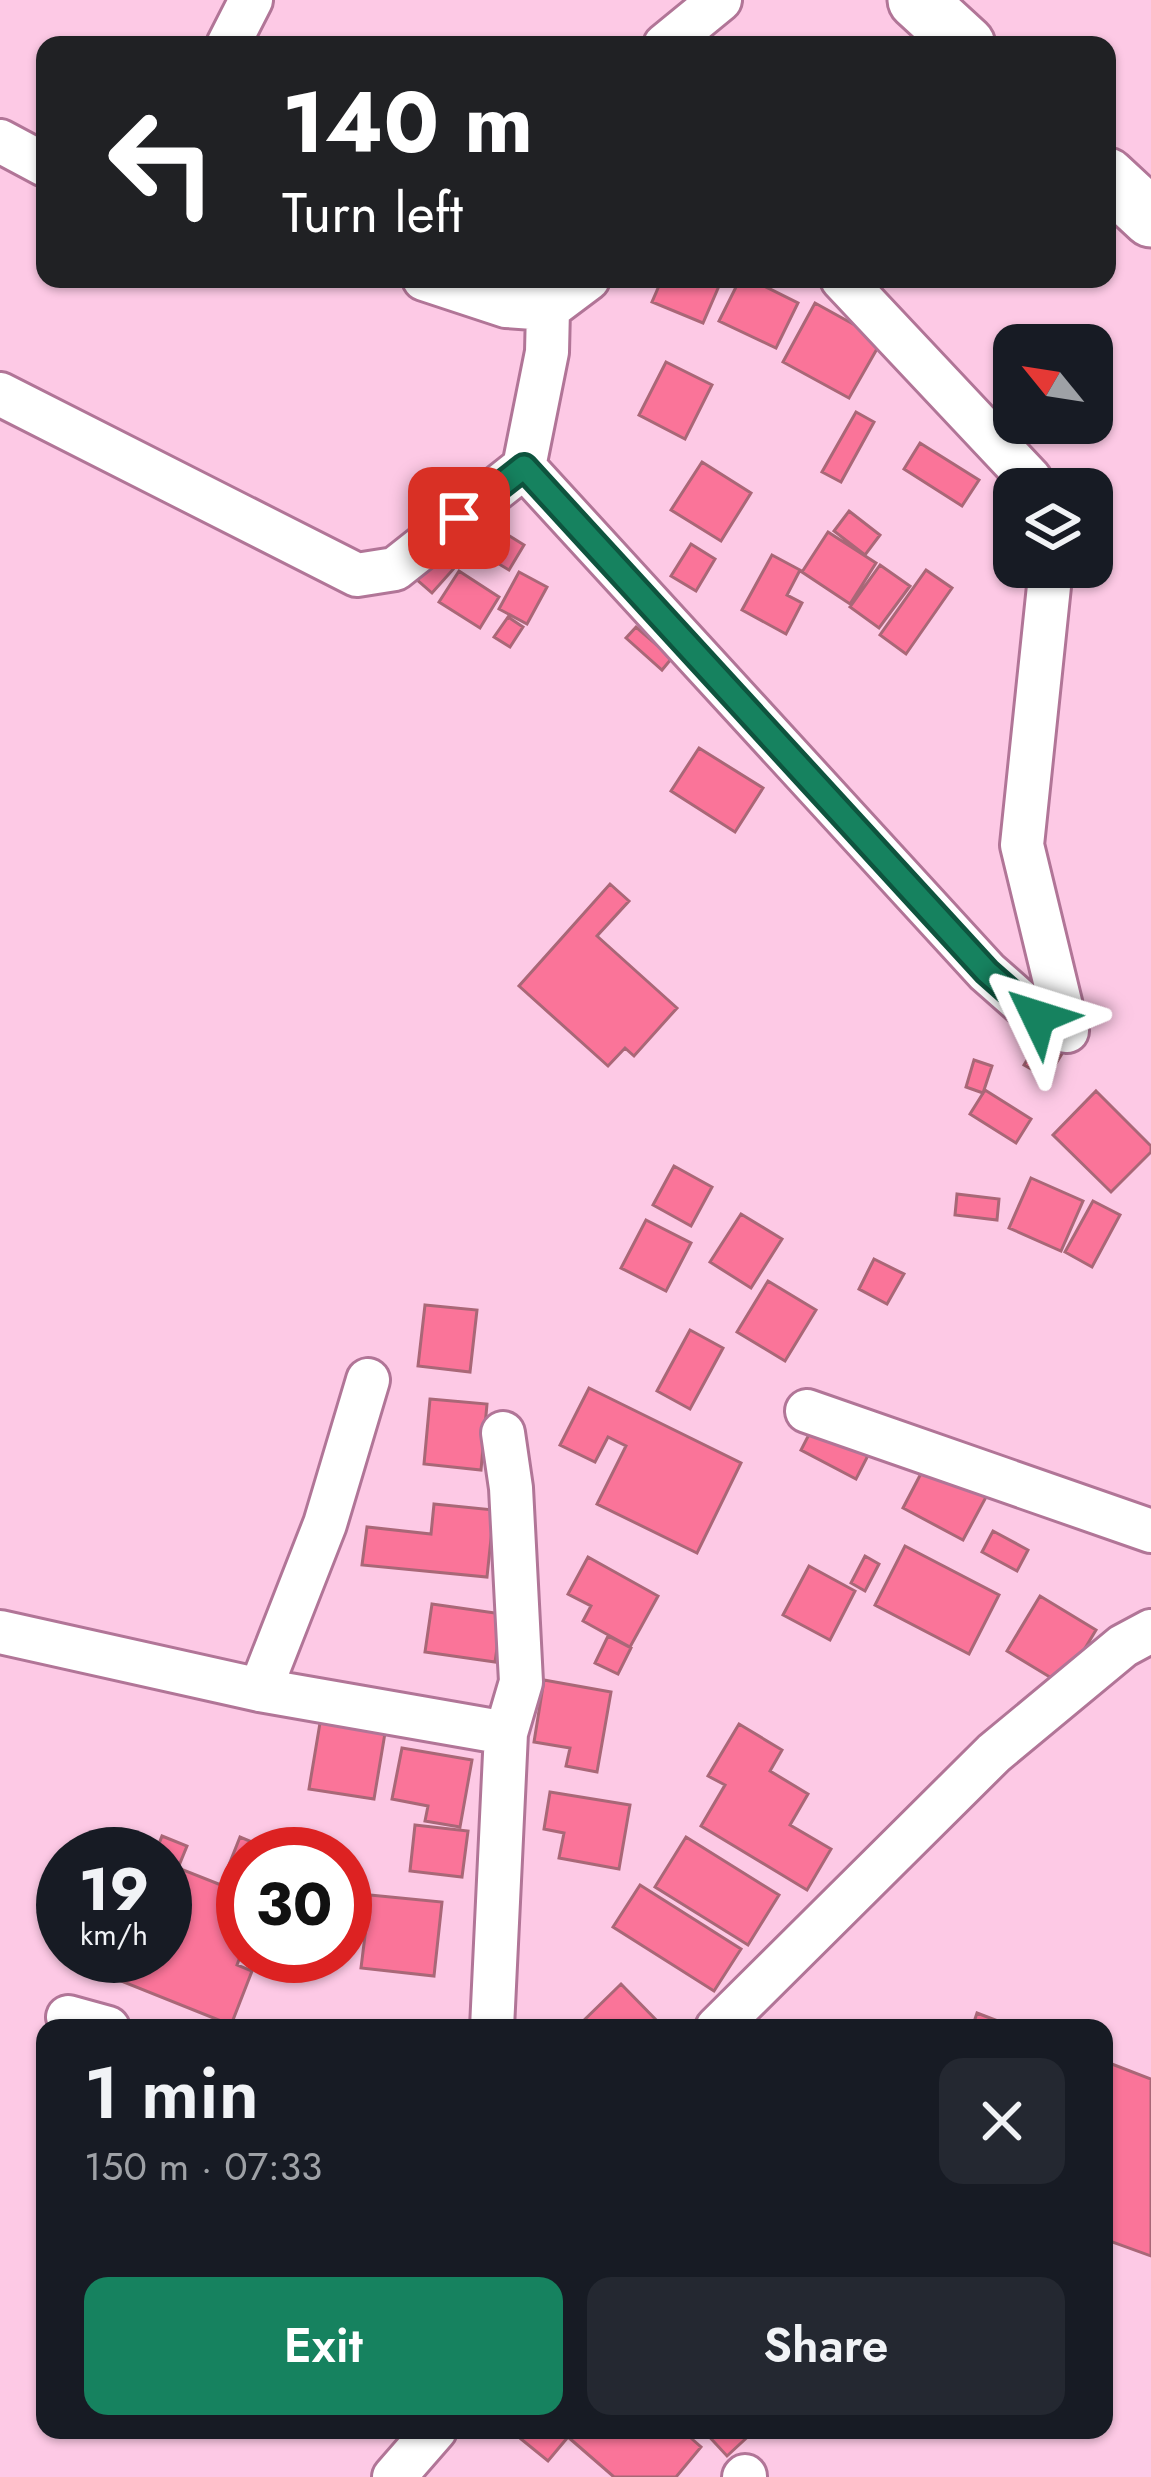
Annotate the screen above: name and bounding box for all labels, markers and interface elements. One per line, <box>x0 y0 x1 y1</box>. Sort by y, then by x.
text: 140 m <box>282 62 533 184</box>
icon: left <box>84 84 240 240</box>
text: Turn left <box>282 174 463 252</box>
north arrow <box>993 324 1113 444</box>
map controls <box>993 324 1113 588</box>
pin <box>408 467 510 569</box>
button: layers <box>993 468 1113 588</box>
icon: arrive <box>426 485 492 551</box>
position arrow <box>975 954 1101 1080</box>
speed limit sign: 30 <box>216 1827 372 1983</box>
text: 19 <box>79 1846 149 1933</box>
text: km/h <box>80 1913 148 1956</box>
text: 1 min <box>84 2041 259 2145</box>
button: close <box>939 2058 1065 2184</box>
text: 150 m · 07:33 <box>84 2138 322 2195</box>
button: Exit <box>84 2277 563 2415</box>
button: Share <box>587 2277 1065 2415</box>

